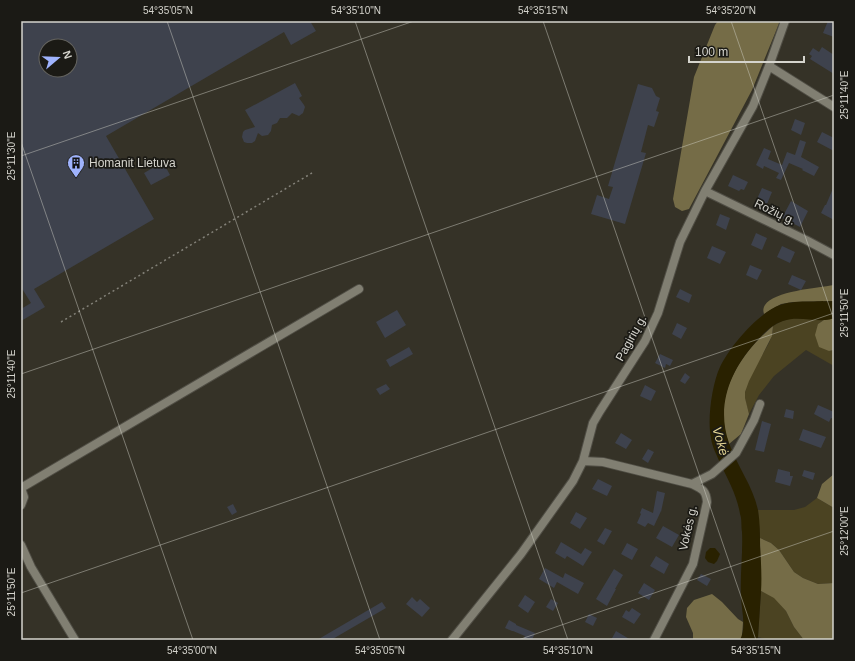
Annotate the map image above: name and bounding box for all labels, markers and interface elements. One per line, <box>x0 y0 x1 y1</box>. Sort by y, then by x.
text: 54°35'05"N <box>143 5 193 16</box>
text: 54°35'10"N <box>331 5 381 16</box>
text: 54°35'15"N <box>518 5 568 16</box>
text: 54°35'20"N <box>706 5 756 16</box>
north arrow <box>38 38 78 78</box>
scale bar <box>689 38 804 64</box>
text: 100 m <box>695 45 728 59</box>
text: N <box>60 49 74 61</box>
text: 25°11'40"E <box>839 70 850 119</box>
text: 25°11'30"E <box>6 131 17 180</box>
building icon: Homanit Lietuva <box>66 153 86 178</box>
place label: Homanit Lietuva <box>89 156 176 170</box>
street label: Rožių g. <box>752 196 798 228</box>
text: 25°11'50"E <box>839 288 850 337</box>
street label: Pagirių g. <box>613 312 649 364</box>
text: 25°11'40"E <box>6 349 17 398</box>
water label: Vokė <box>709 425 732 457</box>
street label: Vokės g. <box>676 504 700 552</box>
text: 25°12'00"E <box>839 506 850 556</box>
text: 25°11'50"E <box>6 567 17 616</box>
text: 54°35'00"N <box>167 645 217 656</box>
text: 54°35'05"N <box>355 645 405 656</box>
text: 54°35'10"N <box>543 645 593 656</box>
text: 54°35'15"N <box>731 645 781 656</box>

